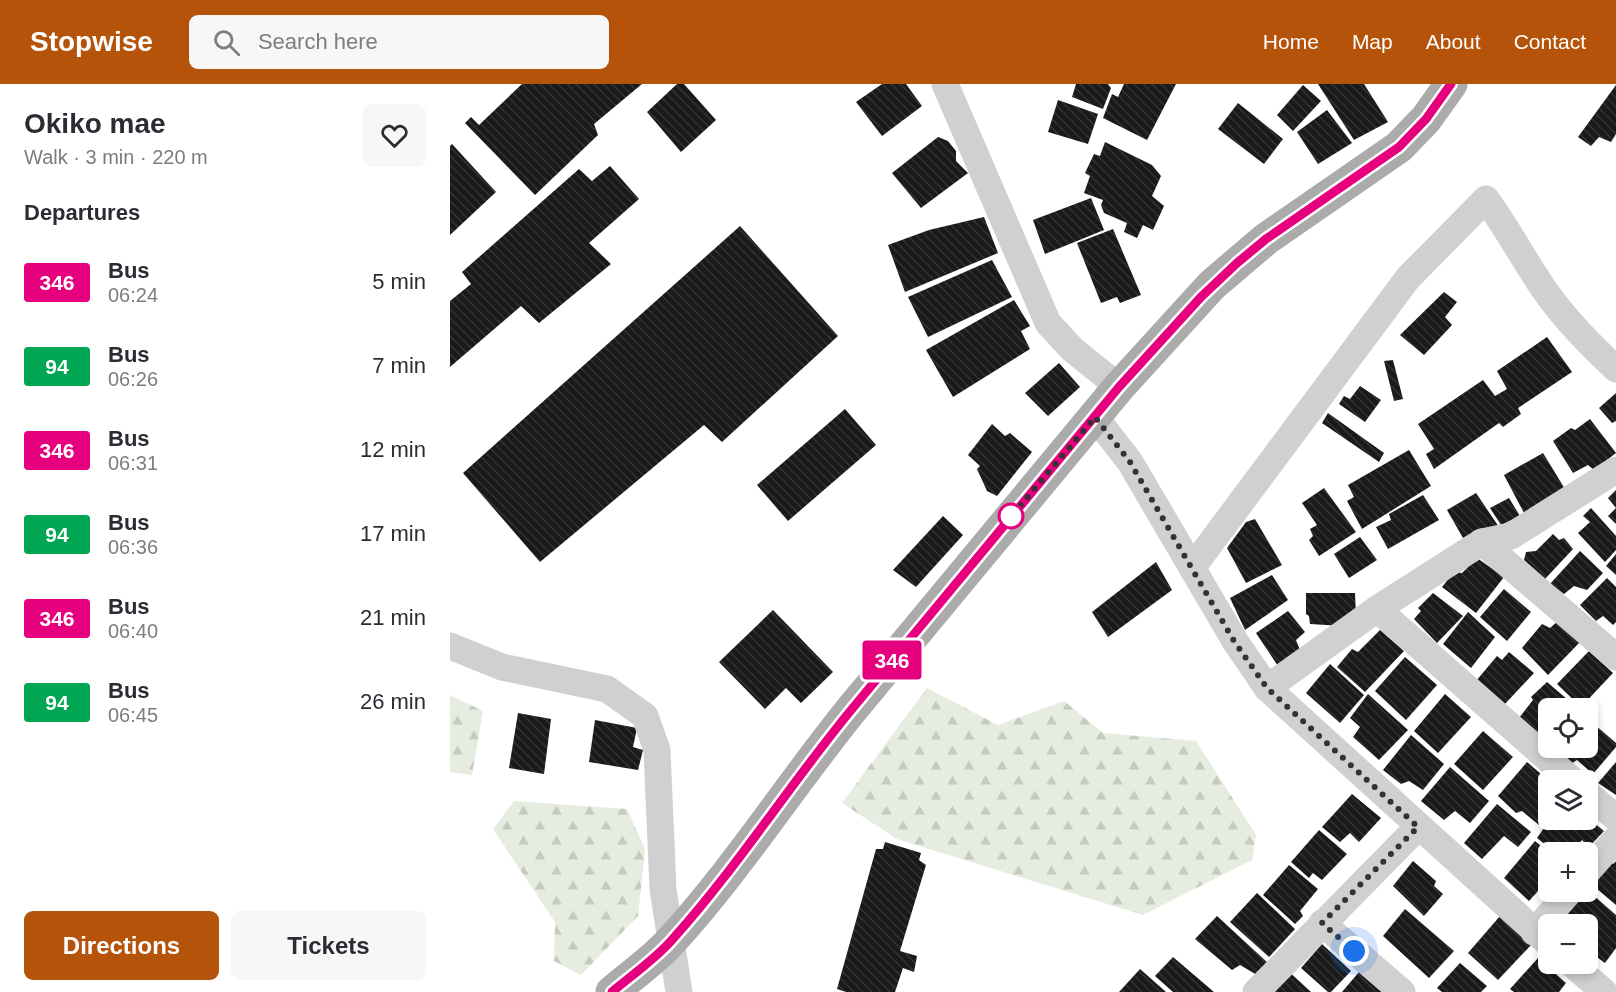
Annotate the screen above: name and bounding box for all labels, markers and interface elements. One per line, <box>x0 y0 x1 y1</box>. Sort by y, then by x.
search box <box>189 15 609 69</box>
text: Stopwise <box>30 26 153 57</box>
icon: search <box>210 26 243 59</box>
text: Search here <box>258 29 378 54</box>
text: Home <box>1263 30 1319 53</box>
text: Map <box>1352 30 1393 53</box>
text: About <box>1426 30 1481 53</box>
text: Contact <box>1514 30 1586 53</box>
button: heart <box>363 104 426 167</box>
text: Okiko mae <box>24 108 166 139</box>
text: Walk · 3 min · 220 m <box>24 146 208 168</box>
text: Departures <box>24 200 140 225</box>
text: Bus <box>108 258 150 283</box>
text: 5 min <box>372 269 426 294</box>
text: 346 <box>39 271 75 294</box>
text: 06:24 <box>108 284 158 306</box>
text: Bus <box>108 342 150 367</box>
text: 7 min <box>372 353 426 378</box>
text: 94 <box>45 355 69 378</box>
text: 06:26 <box>108 368 158 390</box>
text: Bus <box>108 426 150 451</box>
text: 12 min <box>360 437 426 462</box>
text: 346 <box>39 439 75 462</box>
text: 06:31 <box>108 452 158 474</box>
unlabelled marker <box>998 503 1024 529</box>
text: Bus <box>108 510 150 535</box>
text: 17 min <box>360 521 426 546</box>
text: 94 <box>45 523 69 546</box>
text: 06:36 <box>108 536 158 558</box>
text: Bus <box>108 594 150 619</box>
text: 21 min <box>360 605 426 630</box>
text: 346 <box>39 607 75 630</box>
text: 06:40 <box>108 620 158 642</box>
line badge: 346 <box>858 640 926 680</box>
text: 346 <box>874 649 910 672</box>
text: Bus <box>108 678 150 703</box>
text: 26 min <box>360 689 426 714</box>
text: 94 <box>45 691 69 714</box>
map controls <box>1538 698 1598 974</box>
button: locate <box>1538 698 1598 758</box>
text: 06:45 <box>108 704 158 726</box>
button: layers <box>1538 770 1598 830</box>
button: + <box>1538 842 1598 902</box>
button: Directions <box>24 911 219 980</box>
button: Tickets <box>231 911 426 980</box>
button: − <box>1538 914 1598 974</box>
your location <box>1339 936 1369 966</box>

